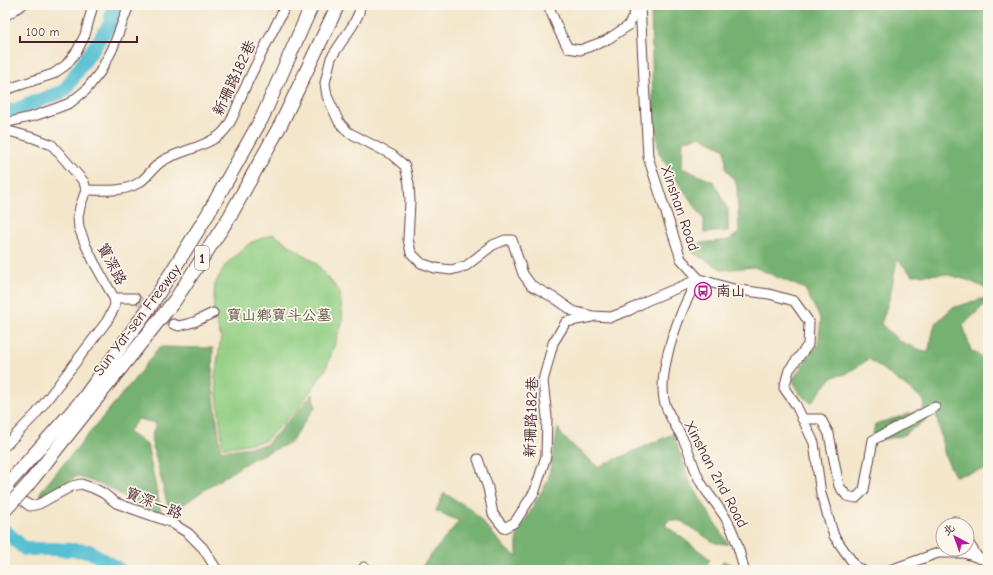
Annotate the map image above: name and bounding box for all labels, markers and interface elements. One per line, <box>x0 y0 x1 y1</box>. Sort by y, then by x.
scale bar <box>20 18 137 44</box>
text: 100 m <box>26 25 59 39</box>
street label: 新珊路182巷 <box>209 37 259 119</box>
street label: Xinshan Road <box>657 163 703 253</box>
street label: 寶深路 <box>93 240 131 288</box>
road number: 1 <box>195 246 209 270</box>
street label: Sun Yat-sen Freeway <box>89 261 185 379</box>
bus stop icon: 南山 <box>693 281 713 301</box>
place label: 南山 <box>716 282 746 300</box>
park label: 寶山鄉寶斗公墓 <box>226 306 332 324</box>
street label: 新珊路182巷 <box>521 376 541 458</box>
street label: Xinshan 2nd Road <box>680 417 752 531</box>
street label: 寶深一路 <box>123 483 185 523</box>
north arrow <box>935 517 975 557</box>
text: 北 <box>940 521 957 538</box>

